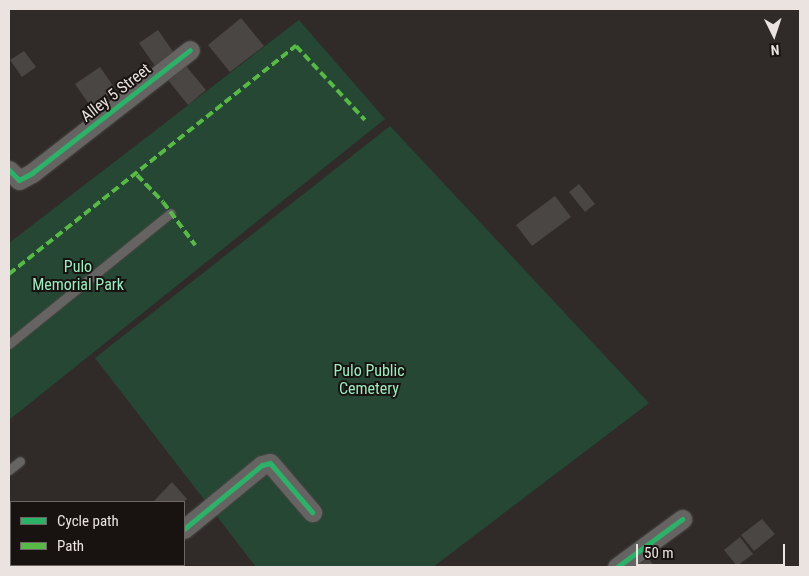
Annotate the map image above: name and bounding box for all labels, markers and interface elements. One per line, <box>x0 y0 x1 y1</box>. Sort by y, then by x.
north arrow <box>749 10 799 60</box>
text: N <box>770 42 780 58</box>
street label: Alley 5 Street <box>77 60 155 126</box>
park label: Pulo Memorial Park <box>32 257 124 295</box>
park label: Pulo Public Cemetery <box>333 361 405 399</box>
legend <box>10 501 185 566</box>
text: Cycle path <box>57 512 119 530</box>
scale bar <box>639 534 788 566</box>
text: Path <box>57 537 84 555</box>
text: 50 m <box>644 544 674 562</box>

